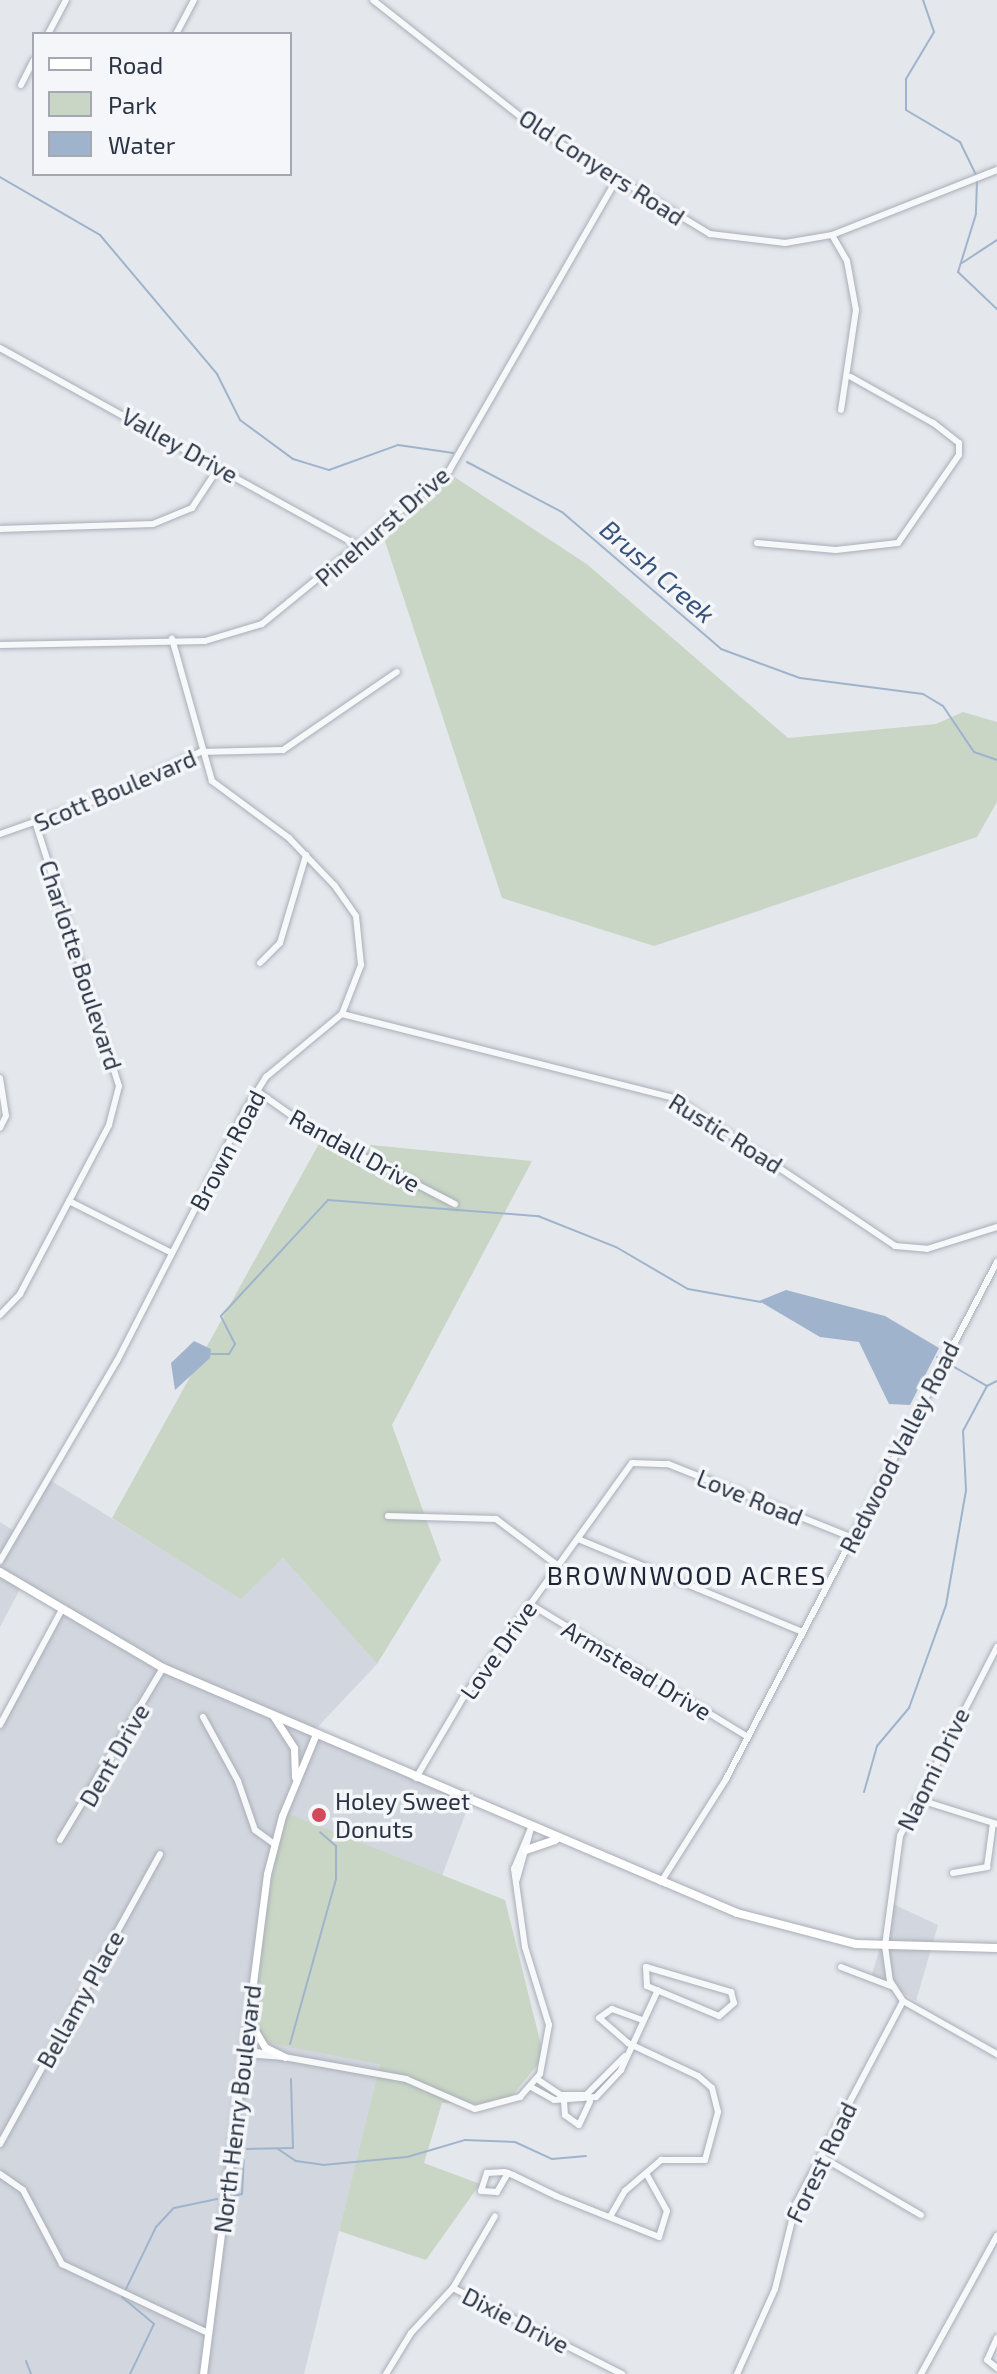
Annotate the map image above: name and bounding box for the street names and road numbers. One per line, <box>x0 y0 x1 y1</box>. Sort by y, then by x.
street label: Old Conyers Road <box>514 103 690 231</box>
street label: Valley Drive <box>117 401 243 489</box>
street label: Pinehurst Drive <box>309 460 455 592</box>
street label: Scott Boulevard <box>30 743 200 837</box>
street label: Charlotte Boulevard <box>34 857 128 1073</box>
street label: Brown Road <box>183 1085 271 1215</box>
street label: Rustic Road <box>664 1087 788 1179</box>
street label: Randall Drive <box>284 1102 426 1198</box>
street label: Redwood Valley Road <box>833 1336 965 1558</box>
street label: Love Road <box>693 1463 807 1531</box>
street label: Love Drive <box>454 1595 542 1705</box>
street label: Armstead Drive <box>557 1614 717 1726</box>
street label: Dent Drive <box>73 1698 155 1812</box>
street label: Naomi Drive <box>891 1703 975 1835</box>
street label: Bellamy Place <box>30 1925 130 2073</box>
street label: North Henry Boulevard <box>207 1983 267 2235</box>
street label: Forest Road <box>779 2097 863 2227</box>
street label: Dixie Drive <box>458 2281 574 2359</box>

